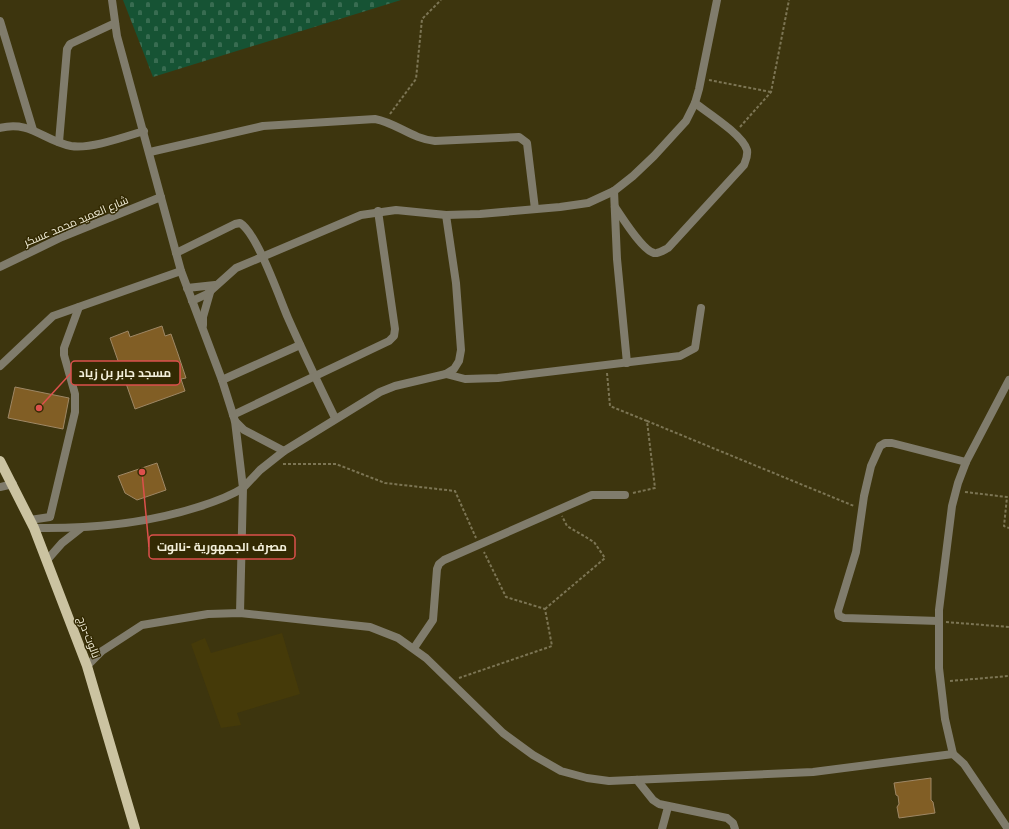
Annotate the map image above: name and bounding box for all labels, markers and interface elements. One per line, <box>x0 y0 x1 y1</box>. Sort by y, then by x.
street label: شارع العميد محمد عسكر <box>21 193 131 251</box>
callout: مسجد جابر بن زياد <box>71 361 180 385</box>
text: مسجد جابر بن زياد <box>79 365 171 381</box>
callout: مصرف الجمهورية -نالوت <box>149 535 295 559</box>
text: مصرف الجمهورية -نالوت <box>157 539 287 555</box>
street label: نالوت-درج <box>74 614 103 660</box>

